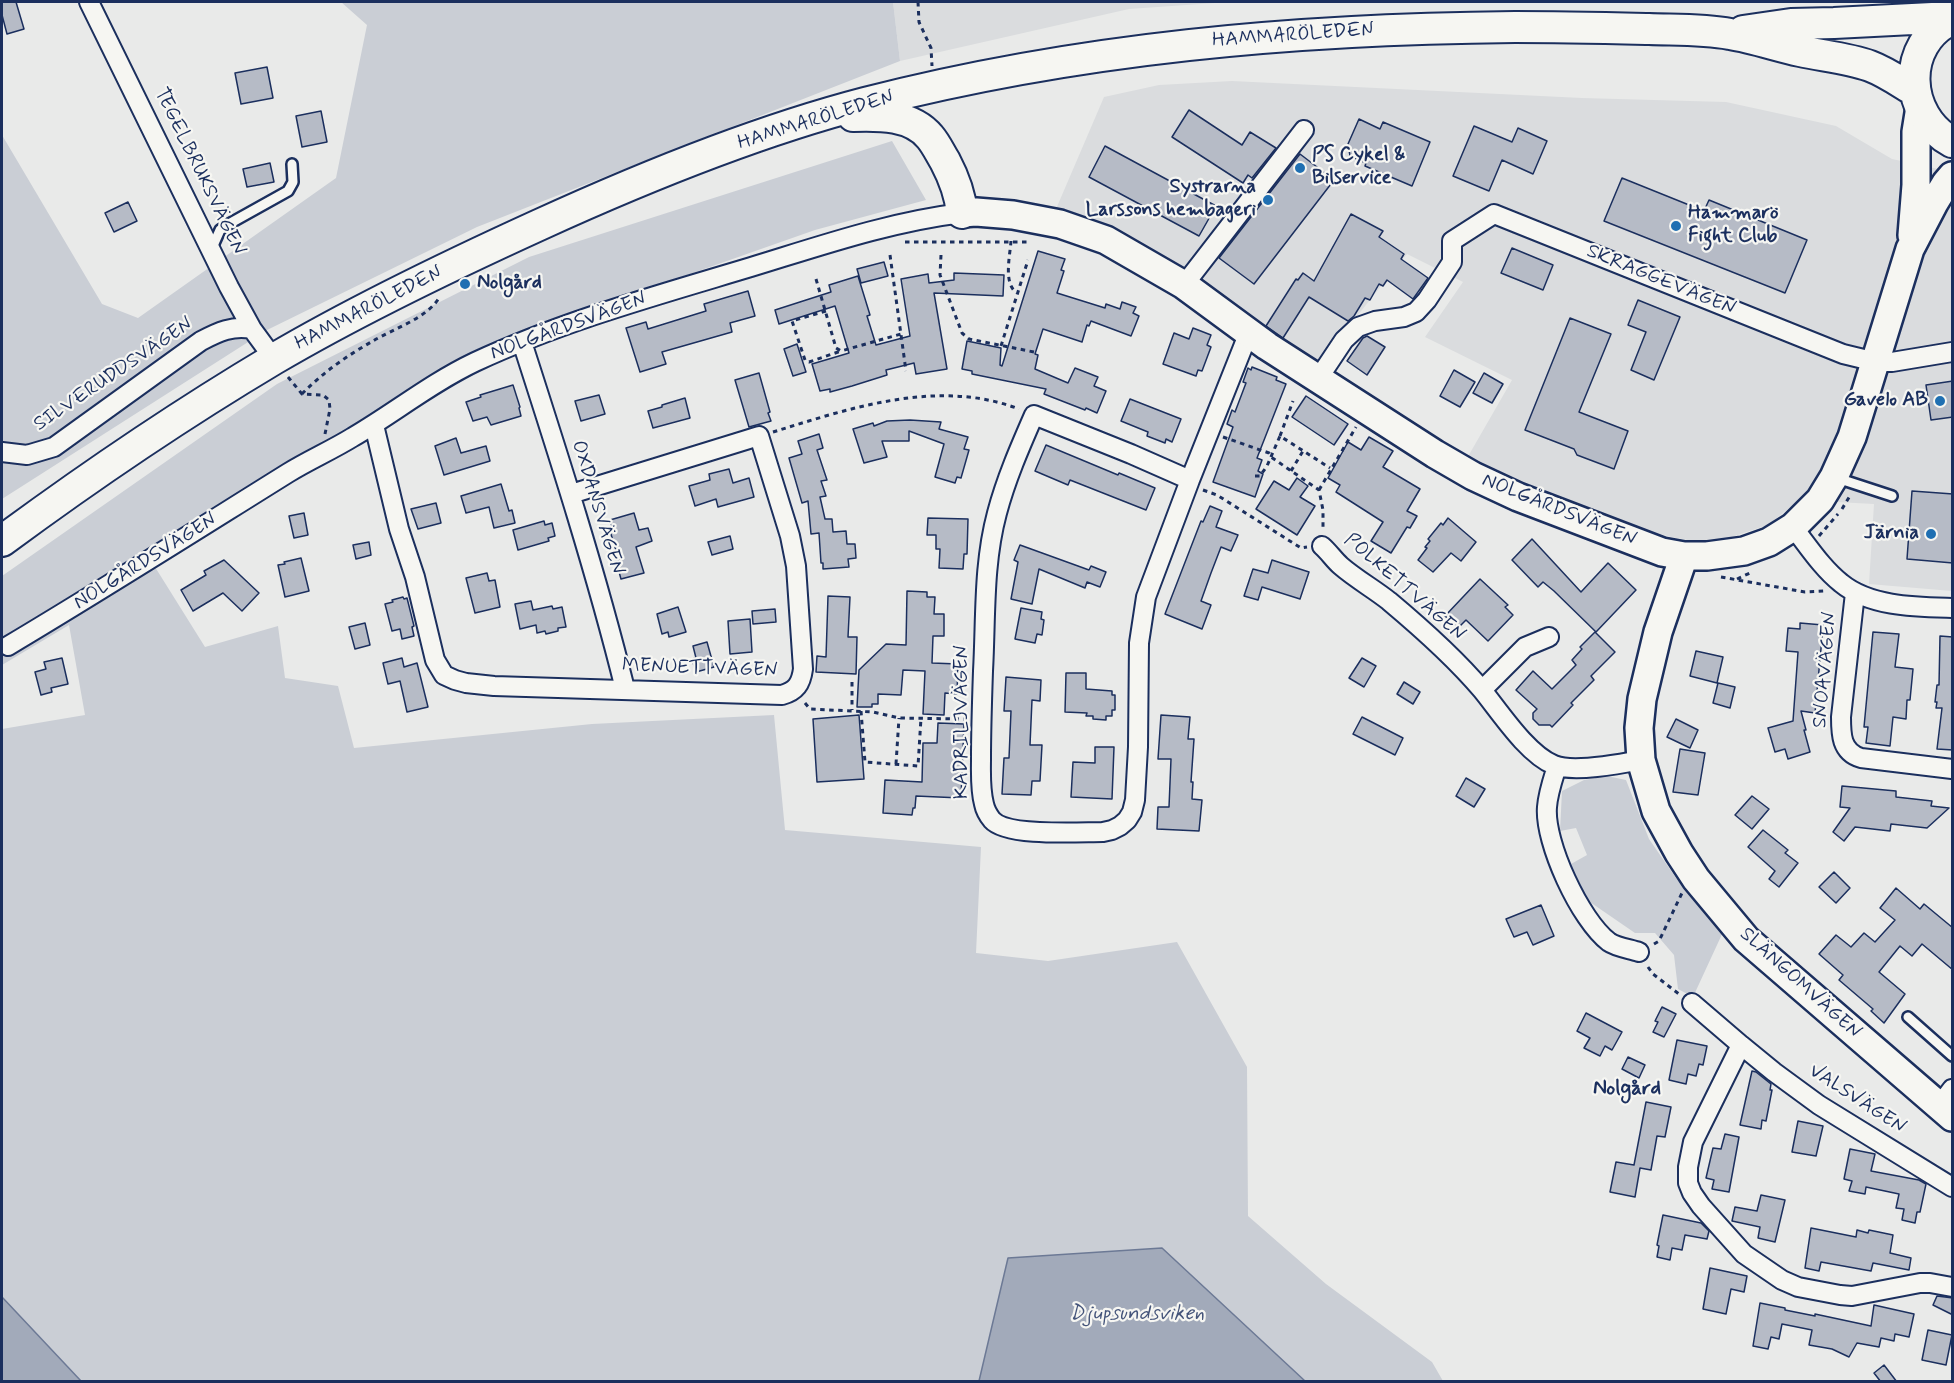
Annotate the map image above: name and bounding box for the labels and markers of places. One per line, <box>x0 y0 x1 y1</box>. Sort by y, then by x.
place label: PS Cykel & Bilservice <box>1312 144 1406 191</box>
marker: PS Cykel & Bilservice <box>1293 161 1307 175</box>
place label: Systrarna Larssons hembageri <box>1086 176 1256 223</box>
marker: Systrarna Larssons hembageri <box>1261 193 1275 207</box>
place label: Hammarö Fight Club <box>1688 202 1778 249</box>
marker: Hammarö Fight Club <box>1669 219 1683 233</box>
place label: Nolgård <box>477 272 542 296</box>
marker: Nolgård <box>458 277 472 291</box>
place label: Gavelo AB <box>1844 389 1928 413</box>
marker: Gavelo AB <box>1933 394 1947 408</box>
place label: Järnia <box>1864 522 1919 546</box>
marker: Järnia <box>1924 527 1938 541</box>

